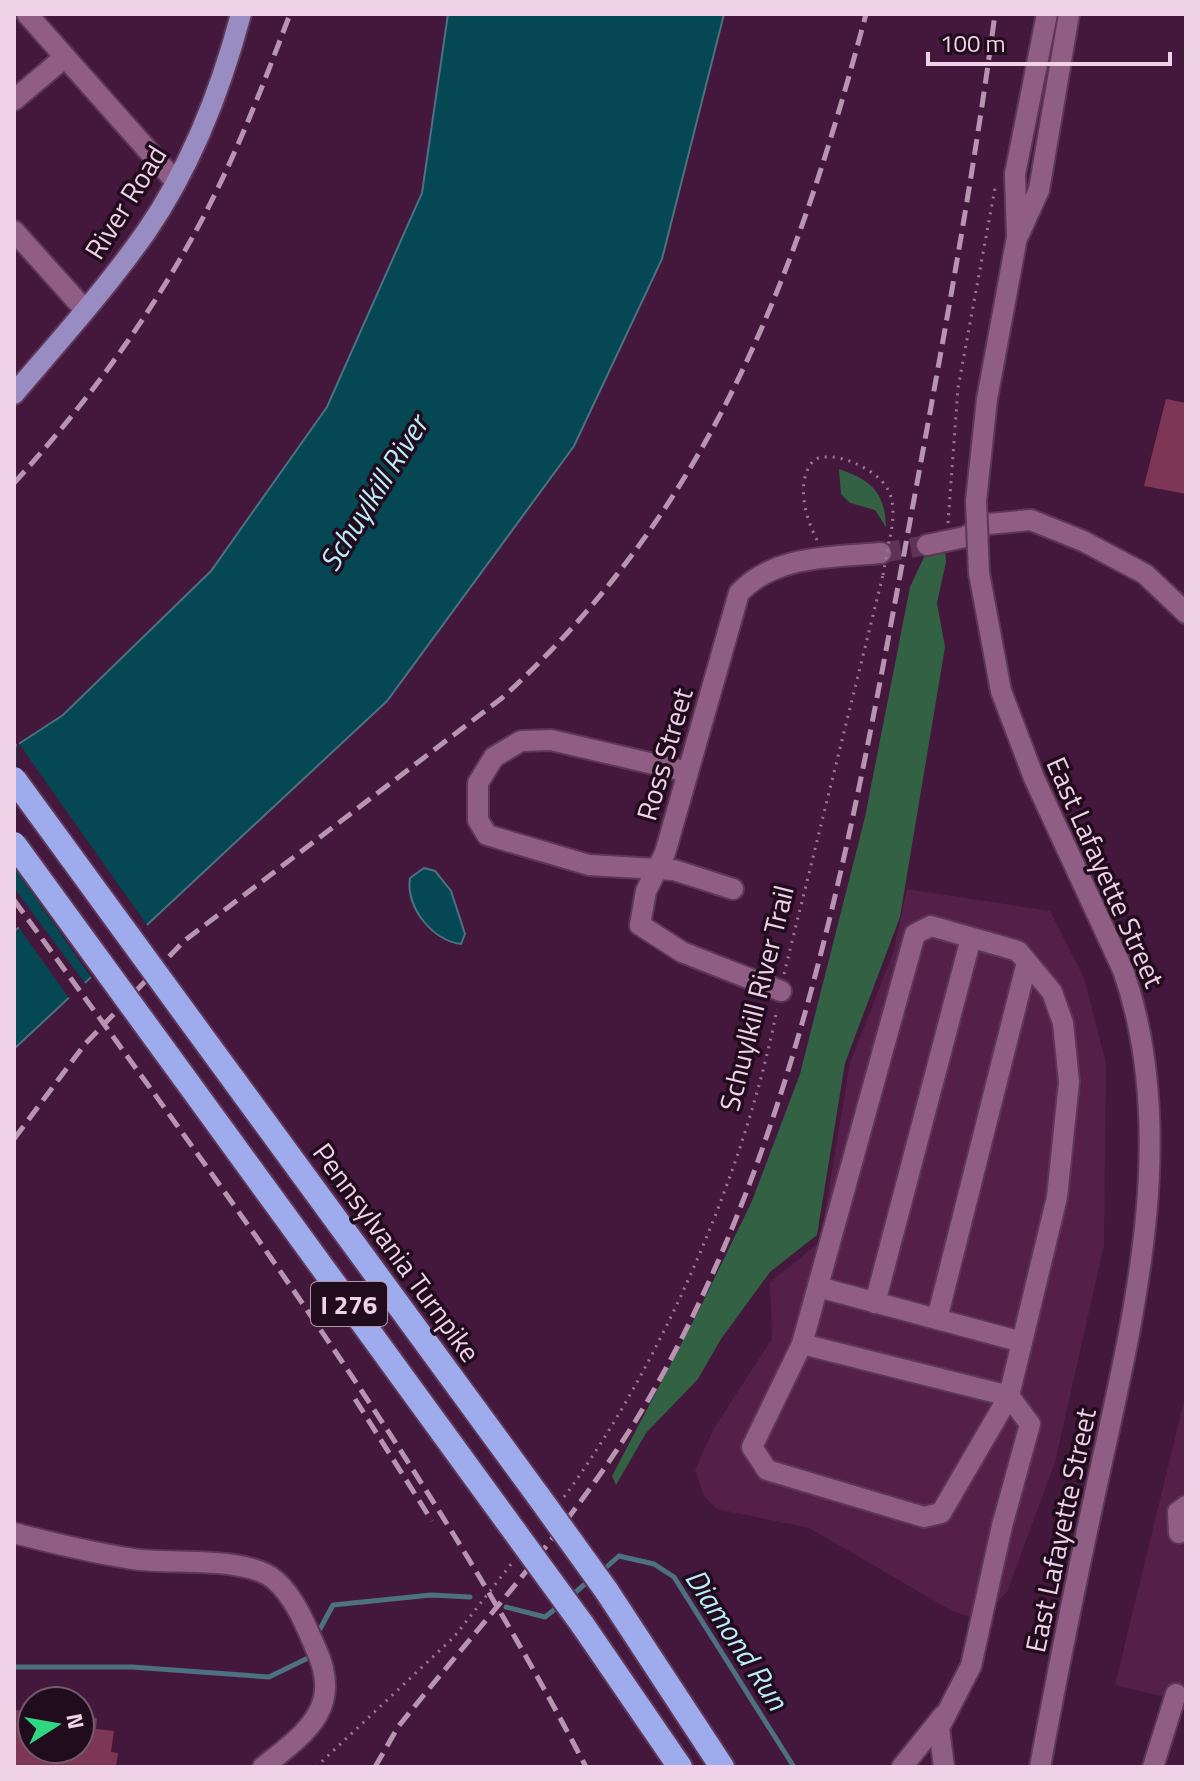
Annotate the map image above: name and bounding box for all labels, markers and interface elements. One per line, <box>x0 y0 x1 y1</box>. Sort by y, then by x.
scale bar <box>928 16 1170 66</box>
text: 100 m <box>940 25 1006 61</box>
street label: River Road <box>73 137 177 267</box>
water label: Schuylkill River <box>307 403 441 580</box>
street label: Ross Street <box>625 682 703 825</box>
street label: East Lafayette Street <box>1036 750 1176 994</box>
street label: Schuylkill River Trail <box>707 881 805 1115</box>
street label: Pennsylvania Turnpike <box>303 1133 491 1371</box>
road number: I 276 <box>311 1282 387 1326</box>
street label: East Lafayette Street <box>1013 1404 1107 1656</box>
water label: Diamond Run <box>674 1559 801 1720</box>
north arrow <box>16 1685 96 1765</box>
text: N <box>57 1710 94 1732</box>

